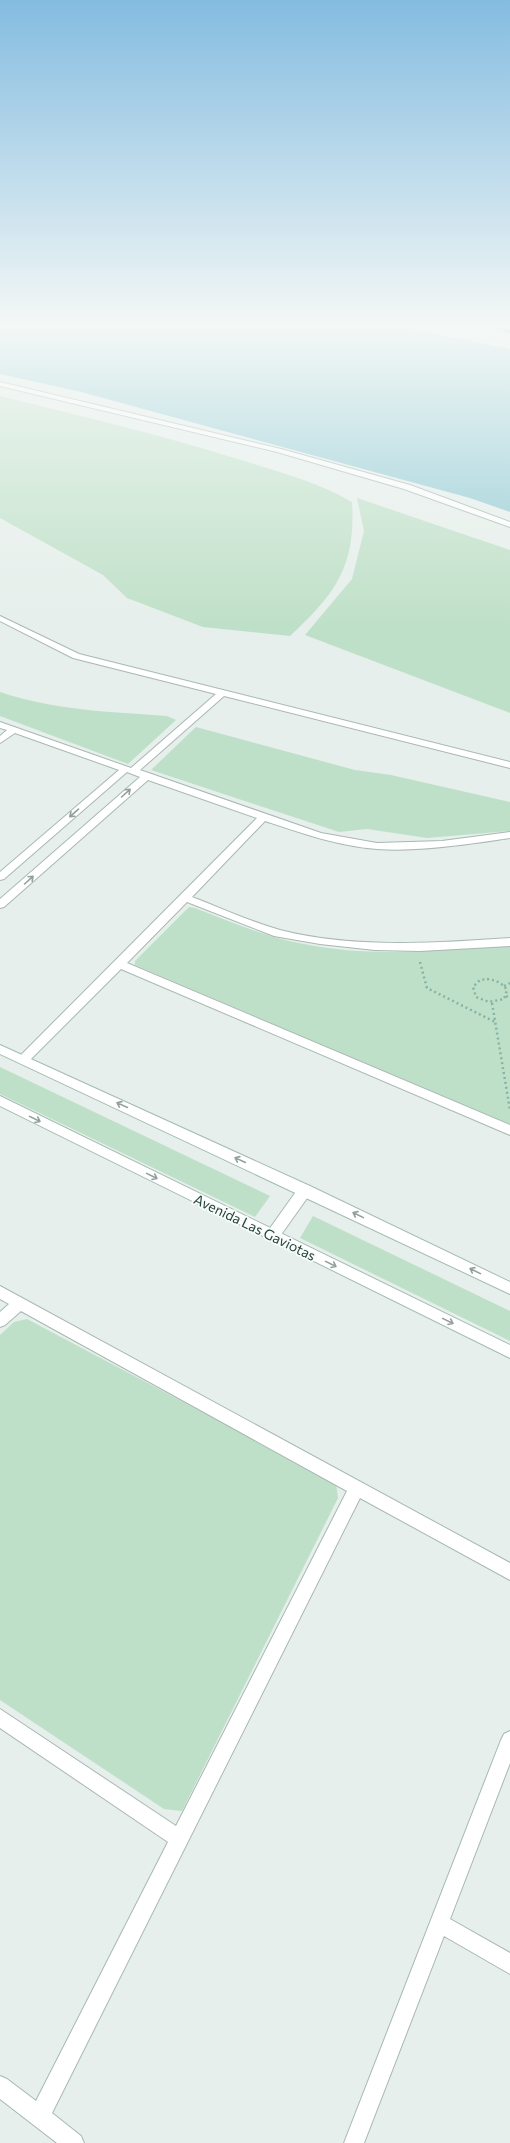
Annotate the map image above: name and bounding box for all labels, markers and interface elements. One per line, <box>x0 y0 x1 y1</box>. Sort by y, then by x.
one-way arrow <box>121 789 132 798</box>
one-way arrow <box>68 809 79 818</box>
one-way arrow <box>24 875 34 884</box>
one-way arrow <box>116 1101 128 1108</box>
one-way arrow <box>29 1116 41 1123</box>
one-way arrow <box>234 1156 246 1163</box>
one-way arrow <box>145 1173 157 1180</box>
street label: Avenida Las Gaviotas <box>191 1190 319 1264</box>
one-way arrow <box>352 1211 364 1218</box>
one-way arrow <box>325 1261 337 1268</box>
one-way arrow <box>469 1267 481 1274</box>
one-way arrow <box>442 1318 454 1325</box>

